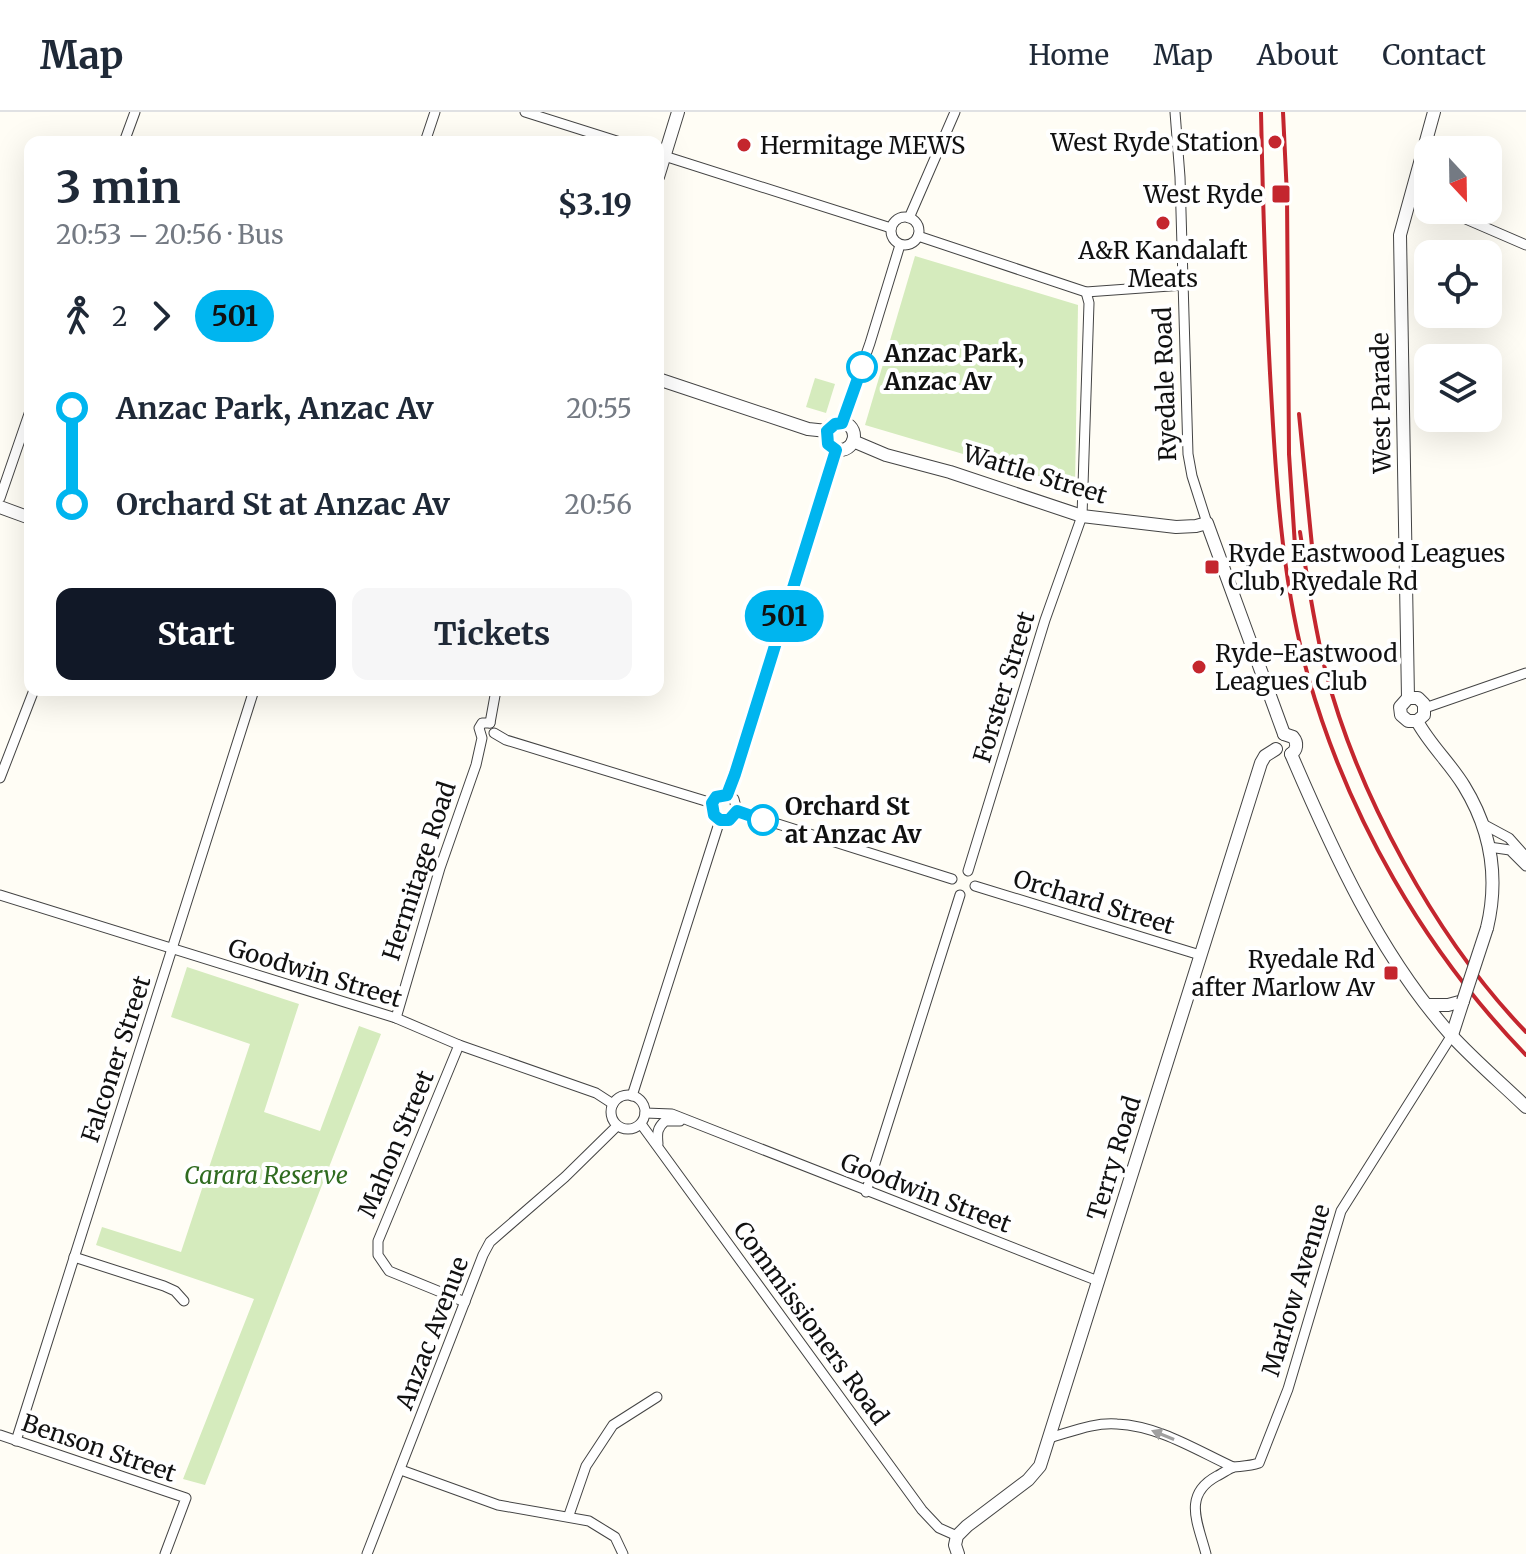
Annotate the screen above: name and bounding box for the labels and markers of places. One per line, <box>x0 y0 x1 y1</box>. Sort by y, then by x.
place label: West Ryde Station <box>1049 127 1259 158</box>
place label: Hermitage MEWS <box>760 130 965 161</box>
marker: West Ryde Station <box>1266 133 1284 151</box>
marker: Hermitage MEWS <box>735 136 753 154</box>
place label: West Ryde <box>1143 179 1263 210</box>
marker: West Ryde <box>1270 183 1292 205</box>
marker: A&R Kandalaft Meats <box>1154 214 1172 232</box>
place label: A&R Kandalaft Meats <box>1077 235 1248 294</box>
place label: Anzac Park, Anzac Av <box>883 338 1024 397</box>
marker: Anzac Park, Anzac Av <box>847 352 877 382</box>
place label: Ryde Eastwood Leagues Club, Ryedale Rd <box>1228 538 1505 597</box>
marker: Ryde Eastwood Leagues Club, Ryedale Rd <box>1203 558 1221 576</box>
place label: Ryde-Eastwood Leagues Club <box>1215 638 1398 697</box>
marker: Ryde-Eastwood Leagues Club <box>1190 658 1208 676</box>
place label: Orchard St at Anzac Av <box>785 791 923 850</box>
marker: Orchard St at Anzac Av <box>748 805 778 835</box>
place label: Ryedale Rd after Marlow Av <box>1192 944 1375 1003</box>
marker: Ryedale Rd after Marlow Av <box>1382 964 1400 982</box>

